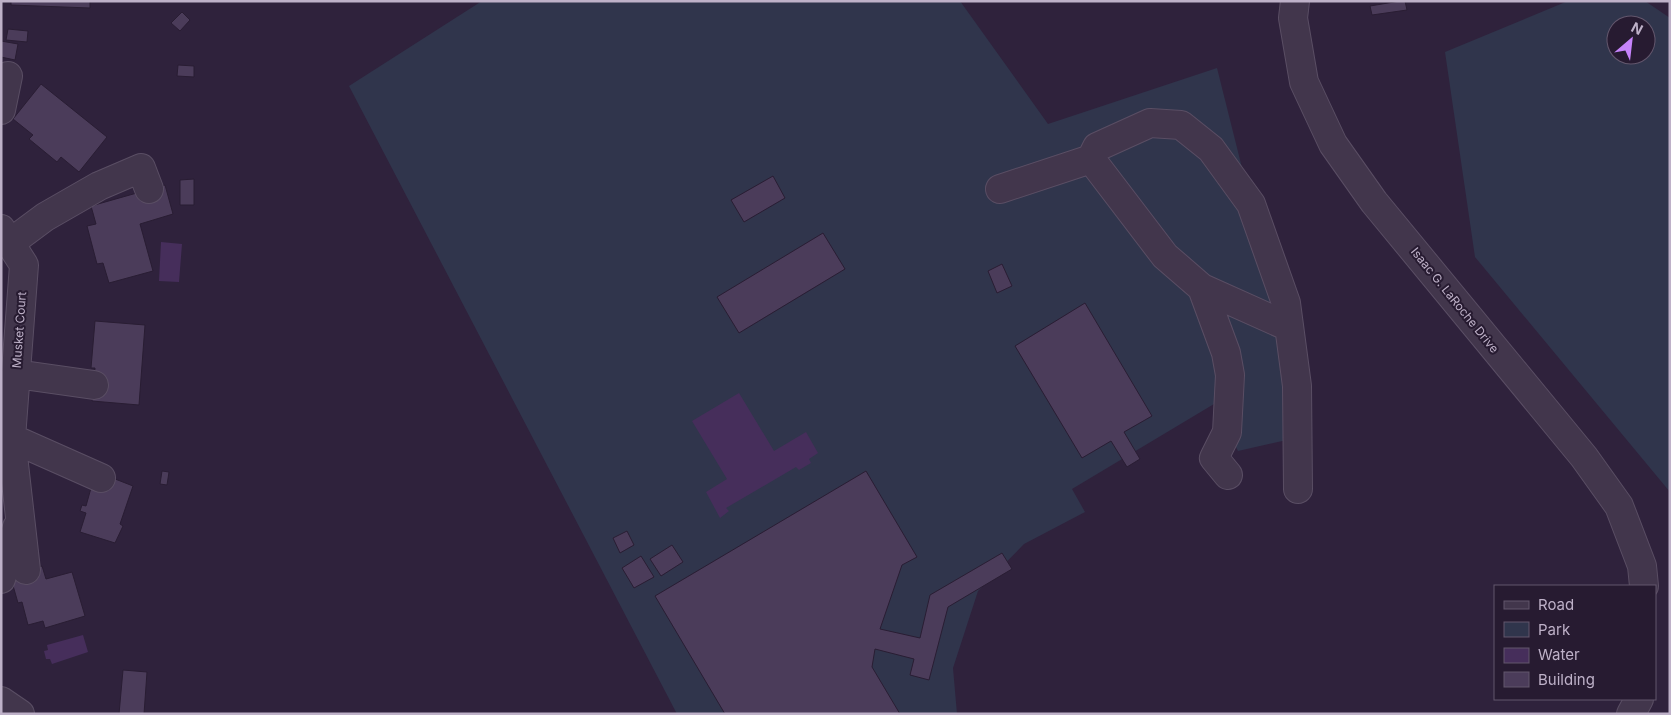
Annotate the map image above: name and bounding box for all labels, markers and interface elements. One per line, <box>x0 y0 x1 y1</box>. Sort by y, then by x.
north arrow <box>1606 15 1656 65</box>
text: N <box>1629 18 1646 38</box>
street label: Isaac G. LaRoche Drive <box>1408 244 1502 356</box>
street label: Musket Court <box>9 291 29 369</box>
legend <box>1494 585 1656 700</box>
text: Road <box>1538 595 1574 614</box>
text: Park <box>1538 620 1571 639</box>
text: Water <box>1538 645 1580 664</box>
text: Building <box>1538 670 1595 689</box>

